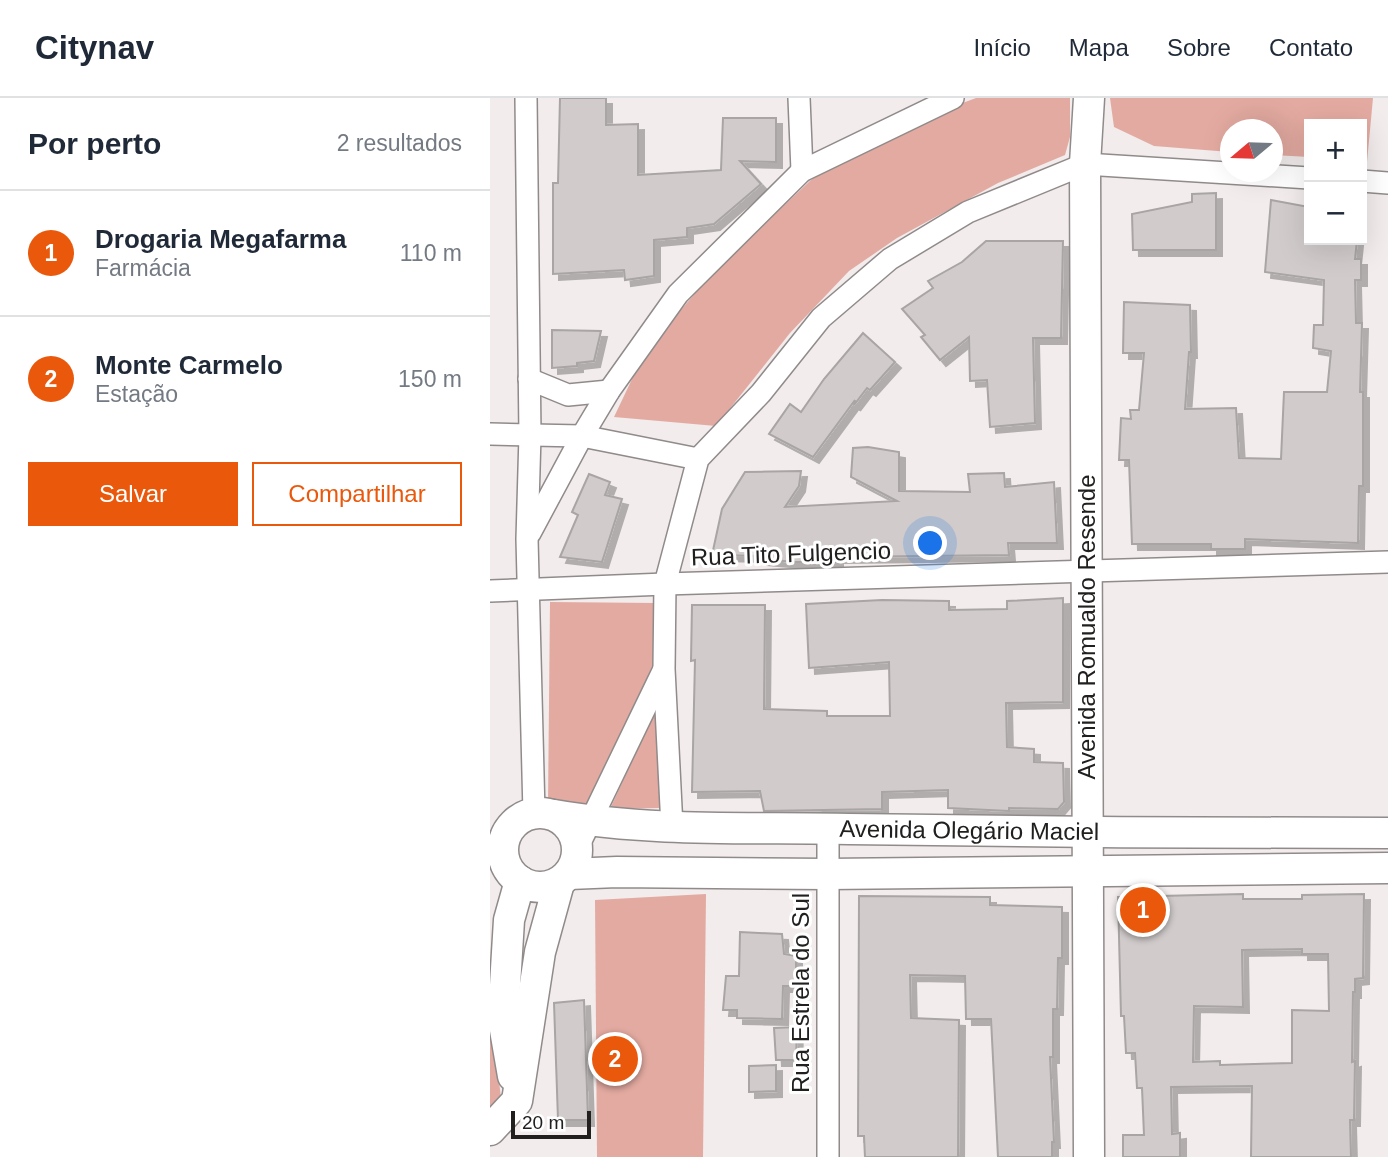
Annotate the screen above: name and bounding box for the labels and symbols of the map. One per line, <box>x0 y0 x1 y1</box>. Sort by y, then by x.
north arrow <box>1220 119 1283 182</box>
street label: Avenida Romualdo Resende <box>1073 474 1100 780</box>
your location <box>913 526 947 560</box>
street label: Rua Tito Fulgencio <box>691 537 891 570</box>
street label: Avenida Olegário Maciel <box>839 815 1099 845</box>
pin: 1 <box>1120 884 1166 936</box>
street label: Rua Estrela do Sul <box>787 893 814 1093</box>
pin: 2 <box>592 1033 638 1085</box>
scale bar <box>511 1108 592 1140</box>

